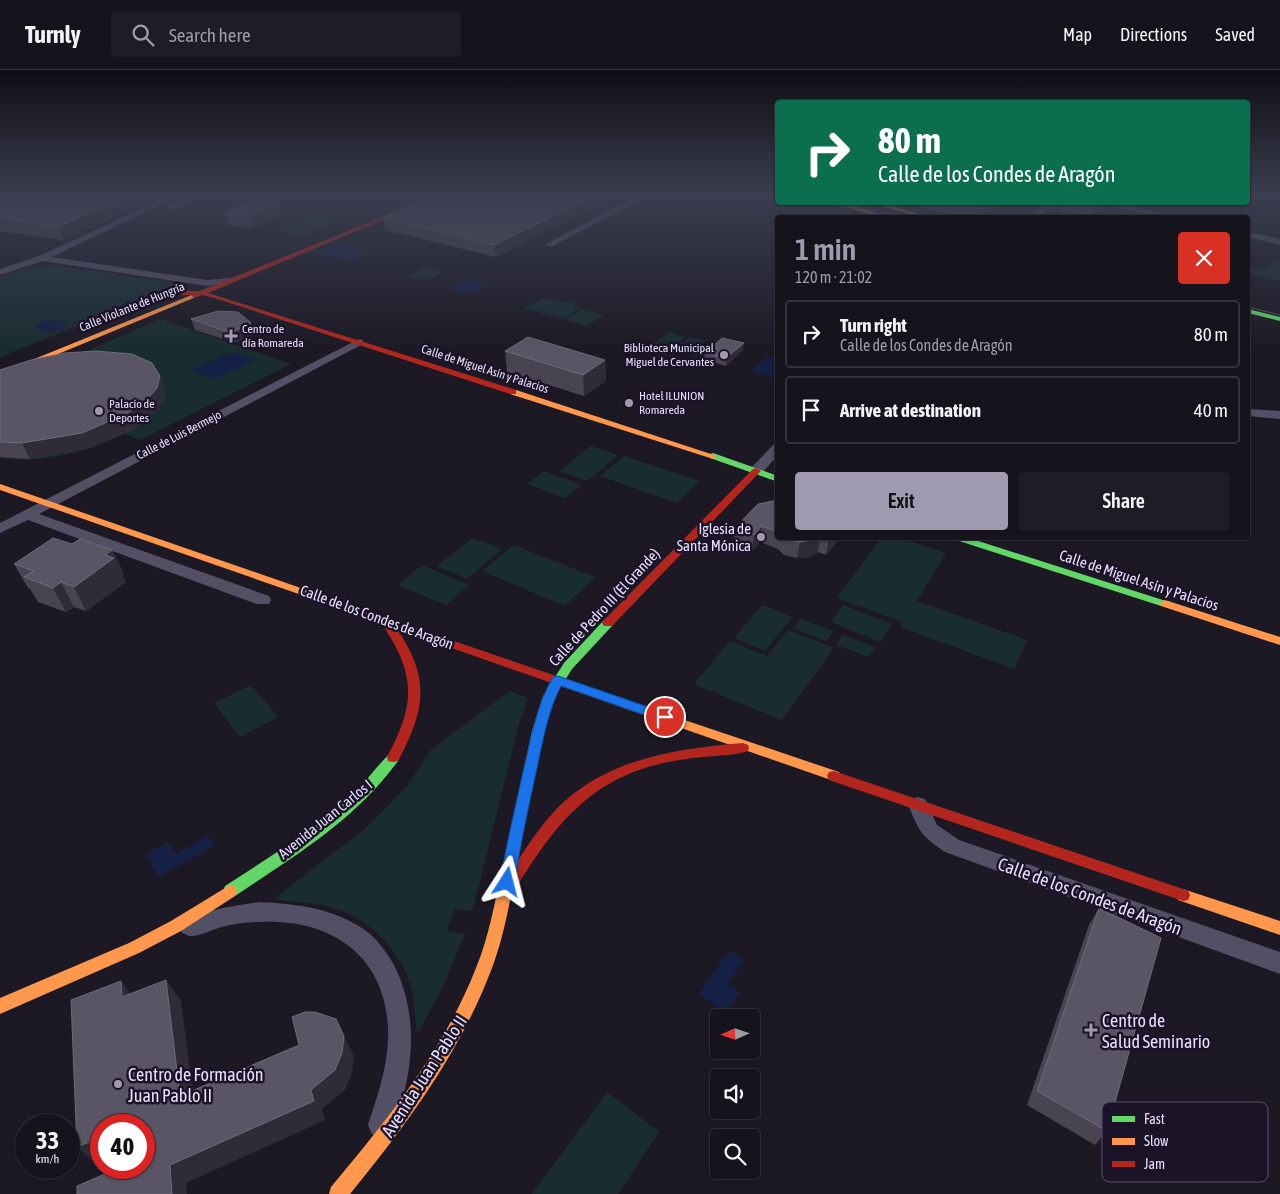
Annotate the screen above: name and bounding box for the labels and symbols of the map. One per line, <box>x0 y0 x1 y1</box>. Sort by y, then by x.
street label: Calle Violante de Hungría <box>77 280 187 334</box>
place label: Centro de día Romareda <box>242 322 304 350</box>
marker: Centro de día Romareda <box>224 329 238 343</box>
place label: Biblioteca Municipal Miguel de Cervantes <box>624 341 715 369</box>
street label: Calle de Miguel Asín y Palacios <box>420 342 550 396</box>
marker: Biblioteca Municipal Miguel de Cervantes <box>718 349 730 361</box>
place label: Hotel ILUNION Romareda <box>639 389 704 417</box>
place label: Palacio de Deportes <box>109 397 155 425</box>
marker: Hotel ILUNION Romareda <box>623 397 635 409</box>
marker: Palacio de Deportes <box>93 405 105 417</box>
street label: Calle de Luis Bermejo <box>134 407 224 462</box>
place label: Iglesia de Santa Mónica <box>677 520 751 554</box>
marker: Iglesia de Santa Mónica <box>755 531 767 543</box>
street label: Calle de Pedro III (El Grande) <box>545 545 663 669</box>
street label: Calle de Miguel Asín y Palacios <box>1057 546 1221 614</box>
street label: Calle de los Condes de Aragón <box>298 581 456 653</box>
pin <box>644 696 686 738</box>
street label: Avenida Juan Carlos I <box>275 776 375 862</box>
street label: Calle de los Condes de Aragón <box>995 853 1185 939</box>
position arrow <box>480 855 532 907</box>
north arrow <box>710 1009 760 1059</box>
place label: Centro de Salud Seminario <box>1102 1010 1210 1052</box>
street label: Avenida Juan Pablo II <box>377 1011 471 1141</box>
marker: Centro de Salud Seminario <box>1084 1023 1098 1037</box>
place label: Centro de Formación Juan Pablo II <box>128 1064 264 1106</box>
marker: Centro de Formación Juan Pablo II <box>112 1078 124 1090</box>
legend <box>1102 1102 1268 1182</box>
text: Fast <box>1144 1111 1165 1127</box>
speed limit sign: 40 <box>90 1114 155 1179</box>
text: Slow <box>1144 1133 1169 1149</box>
text: Jam <box>1144 1156 1165 1172</box>

